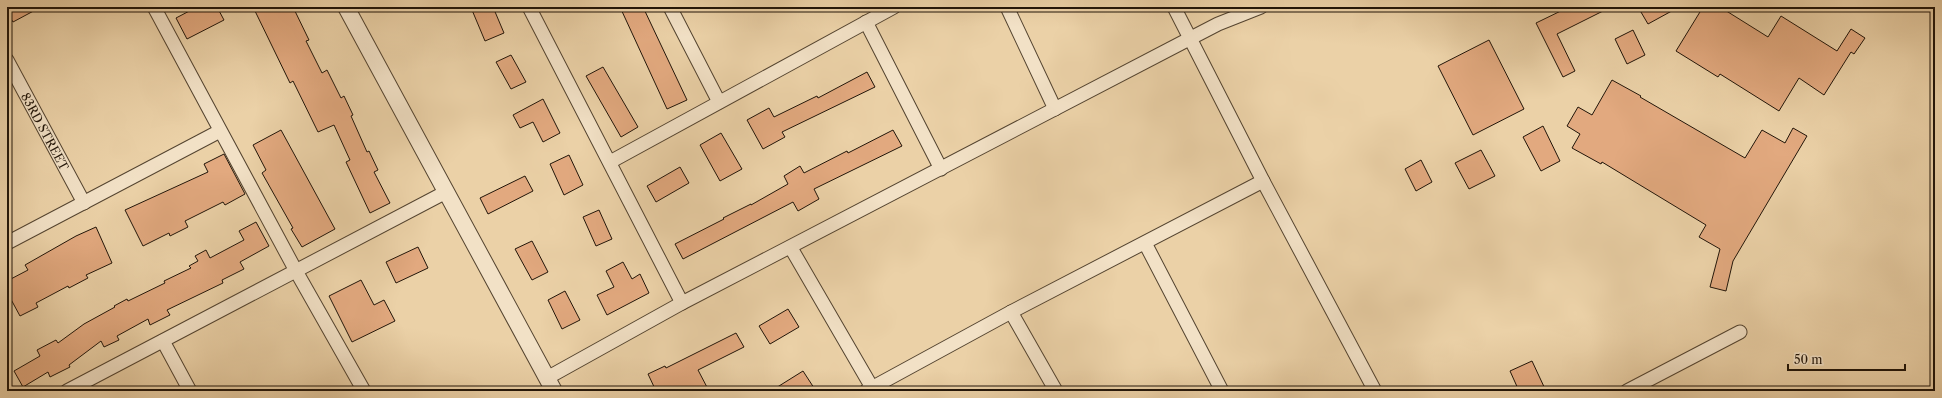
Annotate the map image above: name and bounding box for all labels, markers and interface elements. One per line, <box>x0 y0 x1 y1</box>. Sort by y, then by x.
street label: 83RD STREET <box>18 90 72 173</box>
scale bar <box>1788 346 1905 372</box>
text: 50 m <box>1794 352 1823 367</box>

